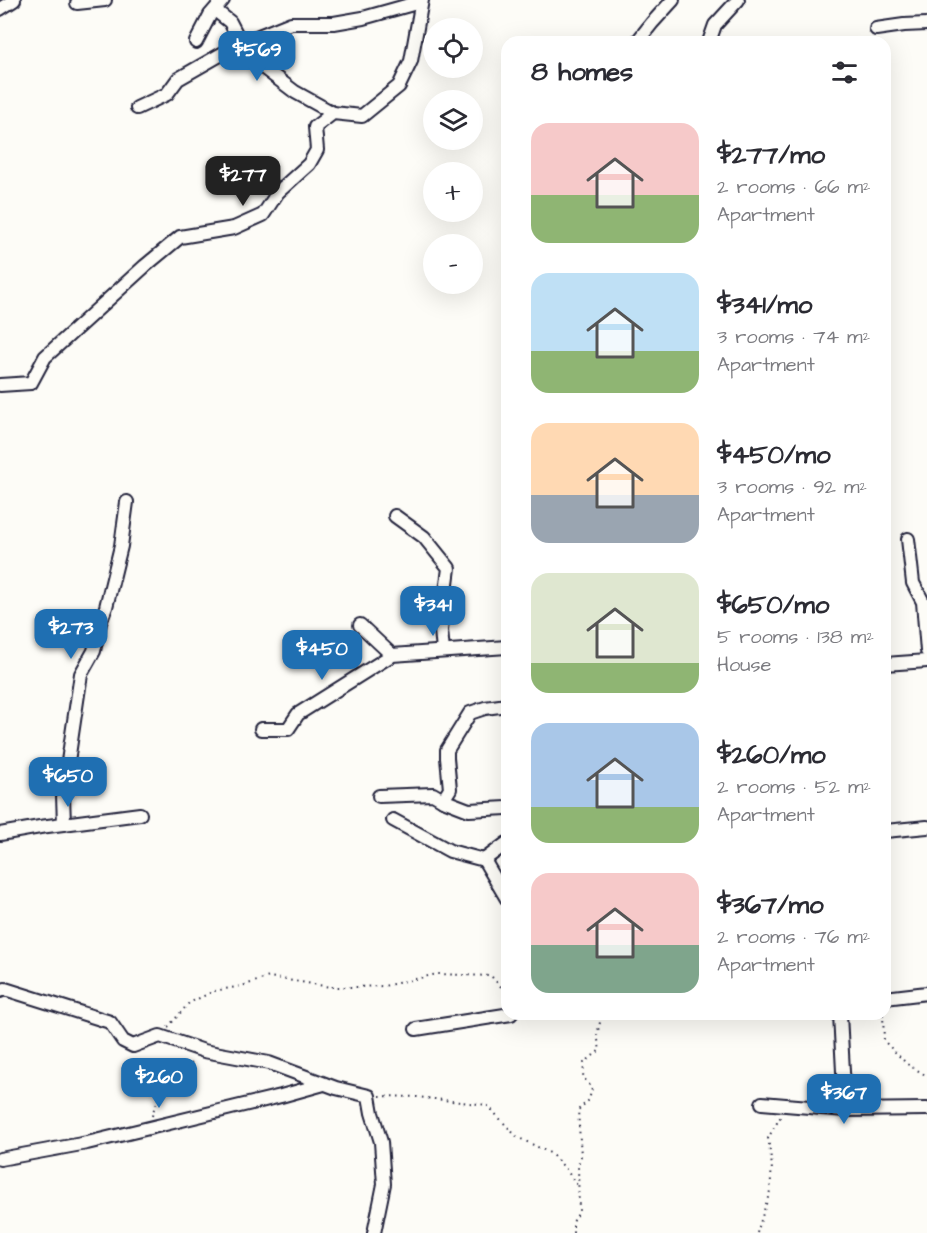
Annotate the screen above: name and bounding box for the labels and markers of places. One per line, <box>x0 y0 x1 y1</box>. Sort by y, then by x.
pin: $569 <box>221 31 293 82</box>
pin: $277 <box>207 156 279 207</box>
pin: $341 <box>397 586 469 637</box>
pin: $273 <box>35 609 107 660</box>
pin: $450 <box>286 630 358 681</box>
pin: $650 <box>32 757 104 808</box>
pin: $260 <box>123 1058 195 1109</box>
pin: $367 <box>808 1074 880 1125</box>

